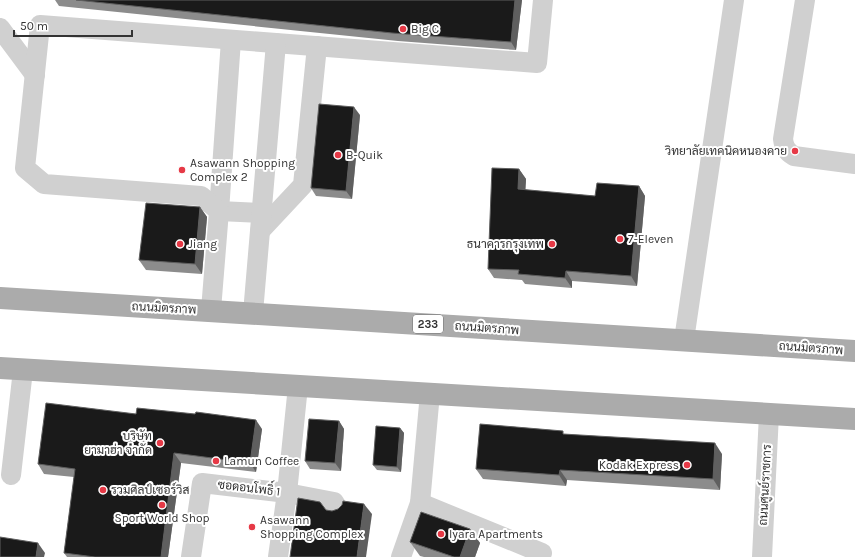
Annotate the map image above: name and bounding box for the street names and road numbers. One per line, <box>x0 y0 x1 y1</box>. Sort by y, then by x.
street label: ถนนมิตรภาพ <box>131 299 197 317</box>
road number: 233 <box>413 315 443 333</box>
street label: ถนนมิตรภาพ <box>454 319 520 337</box>
street label: ถนนมิตรภาพ <box>778 339 844 357</box>
street label: ถนนศูนย์ราชการ <box>755 444 775 526</box>
street label: ซอดอนโพธิ์ 1 <box>217 473 282 499</box>

